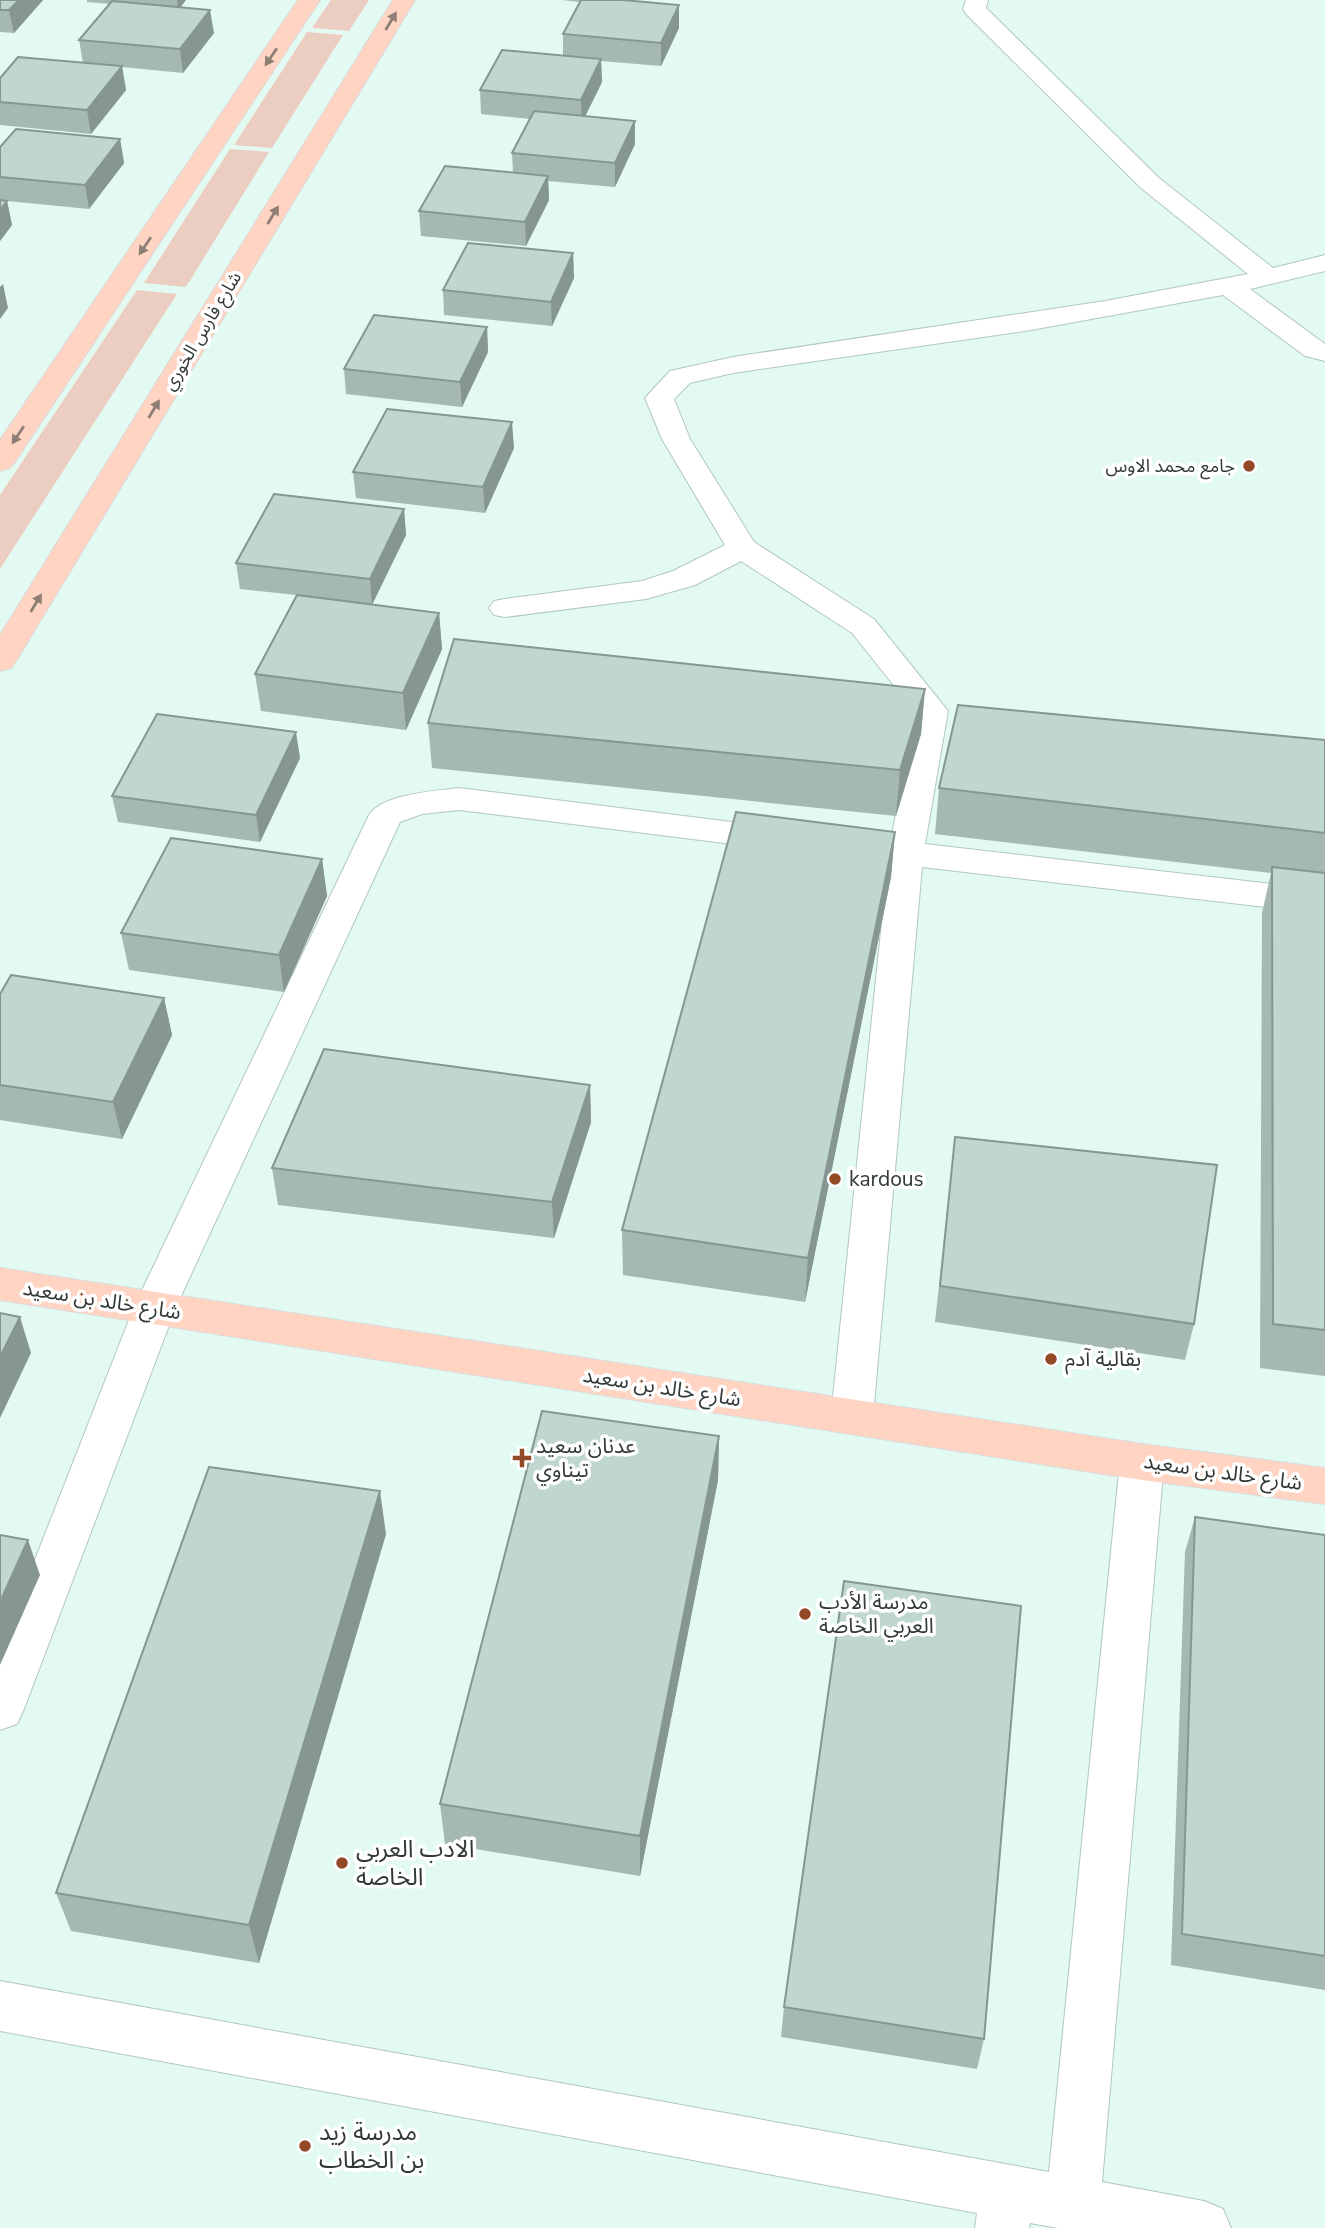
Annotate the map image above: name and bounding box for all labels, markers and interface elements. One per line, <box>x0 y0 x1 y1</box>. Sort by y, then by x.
one-way arrow <box>385 11 398 30</box>
one-way arrow <box>265 47 278 67</box>
one-way arrow <box>266 205 279 225</box>
one-way arrow <box>138 237 152 255</box>
street label: شارع فارس الخوري <box>157 267 249 396</box>
one-way arrow <box>148 400 161 419</box>
one-way arrow <box>11 426 25 444</box>
place label: جامع محمد الاوس <box>1105 454 1235 480</box>
marker: جامع محمد الاوس <box>1241 458 1257 474</box>
one-way arrow <box>29 594 42 613</box>
place label: kardous <box>849 1165 924 1193</box>
marker: kardous <box>827 1171 843 1187</box>
street label: شارع خالد بن سعيد <box>21 1274 183 1327</box>
place label: بقالية آدم <box>1065 1345 1141 1375</box>
marker: بقالية آدم <box>1043 1351 1059 1367</box>
street label: شارع خالد بن سعيد <box>581 1361 743 1414</box>
place label: عدنان سعيد تيناوي <box>536 1432 636 1486</box>
street label: شارع خالد بن سعيد <box>1142 1447 1304 1498</box>
marker: عدنان سعيد تيناوي <box>514 1450 530 1466</box>
place label: مدرسة الأدب العربي الخاصة <box>819 1588 934 1642</box>
marker: مدرسة الأدب العربي الخاصة <box>797 1606 813 1622</box>
place label: الادب العربي الخاصة <box>356 1833 475 1893</box>
marker: الادب العربي الخاصة <box>334 1855 350 1871</box>
place label: مدرسة زيد بن الخطاب <box>319 2116 424 2176</box>
marker: مدرسة زيد بن الخطاب <box>297 2138 313 2154</box>

